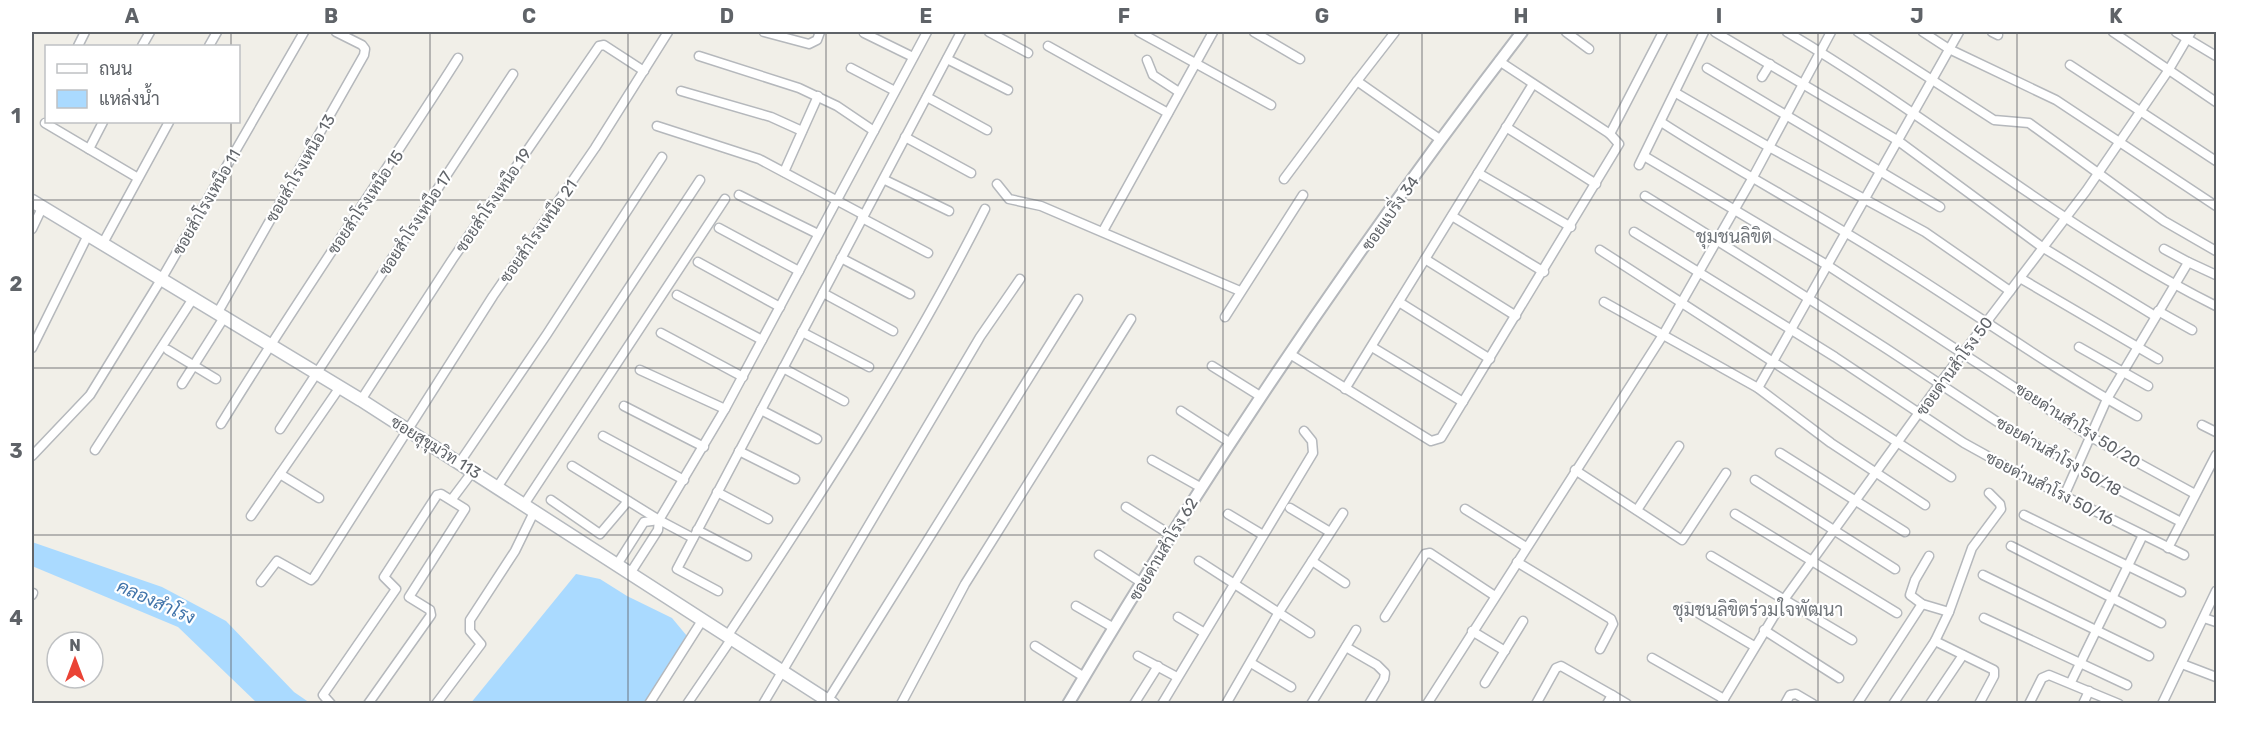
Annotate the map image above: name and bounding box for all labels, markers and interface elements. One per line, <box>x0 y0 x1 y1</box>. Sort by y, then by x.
text: A <box>125 4 140 28</box>
text: B <box>324 4 338 28</box>
text: C <box>522 4 536 28</box>
text: D <box>720 4 734 28</box>
text: E <box>920 4 932 28</box>
text: F <box>1118 4 1130 28</box>
text: G <box>1315 4 1329 28</box>
text: H <box>1514 4 1528 28</box>
text: I <box>1716 4 1722 28</box>
text: J <box>1910 4 1924 28</box>
text: K <box>2109 4 2123 28</box>
legend <box>45 45 240 123</box>
text: ถนน <box>99 58 132 80</box>
text: แหล่งน้ำ <box>99 83 160 110</box>
text: 1 <box>11 104 21 128</box>
street label: ซอยสำโรงเหนือ 13 <box>260 110 339 226</box>
street label: ซอยสำโรงเหนือ 19 <box>450 143 535 256</box>
street label: ซอยสำโรงเหนือ 11 <box>167 145 244 258</box>
street label: ซอยสำโรงเหนือ 15 <box>322 145 407 258</box>
street label: ซอยสำโรงเหนือ 17 <box>373 167 456 279</box>
street label: ซอยแบริ่ง 34 <box>1354 170 1423 254</box>
street label: ซอยสำโรงเหนือ 21 <box>494 175 581 286</box>
district label: ชุมชนลิขิต <box>1696 226 1772 249</box>
text: 2 <box>10 272 23 296</box>
street label: ซอยด่านสำโรง 50 <box>1911 312 1997 419</box>
street label: ซอยด่านสำโรง 50/20 <box>2012 377 2145 472</box>
street label: ซอยด่านสำโรง 50/18 <box>1993 411 2126 500</box>
street label: ซอยสุขุมวิท 113 <box>386 412 484 484</box>
text: 3 <box>9 439 23 463</box>
street label: ซอยด่านสำโรง 50/16 <box>1982 446 2118 529</box>
street label: ซอยด่านสำโรง 62 <box>1123 493 1202 604</box>
water label: คลองสำโรง <box>114 573 199 629</box>
district label: ชุมชนลิขิตร่วมใจพัฒนา <box>1673 597 1843 622</box>
text: 4 <box>9 606 23 630</box>
north arrow <box>45 630 105 690</box>
text: N <box>69 636 81 655</box>

